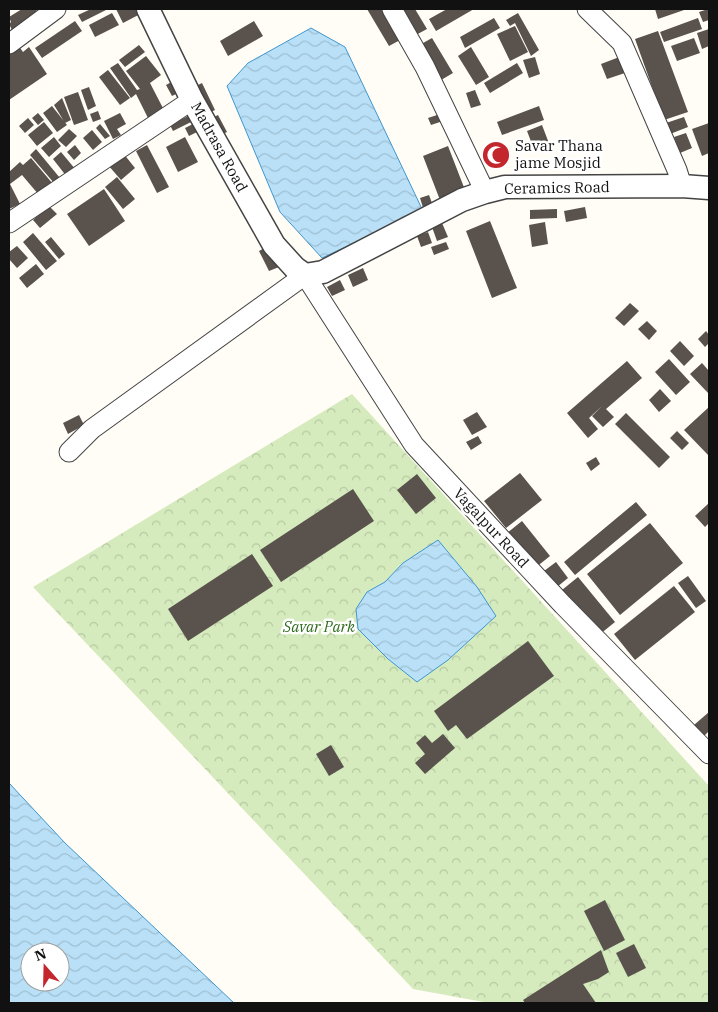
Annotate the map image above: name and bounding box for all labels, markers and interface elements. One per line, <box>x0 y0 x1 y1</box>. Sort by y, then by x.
street label: Madrasa Road <box>187 98 252 195</box>
place label: Savar Thana jame Mosjid <box>514 136 603 172</box>
mosque icon: Savar Thana jame Mosjid <box>481 140 511 170</box>
street label: Ceramics Road <box>504 177 610 198</box>
street label: Vagalpur Road <box>450 484 533 572</box>
park label: Savar Park <box>282 617 355 636</box>
north arrow <box>20 942 70 992</box>
text: N <box>32 944 49 965</box>

